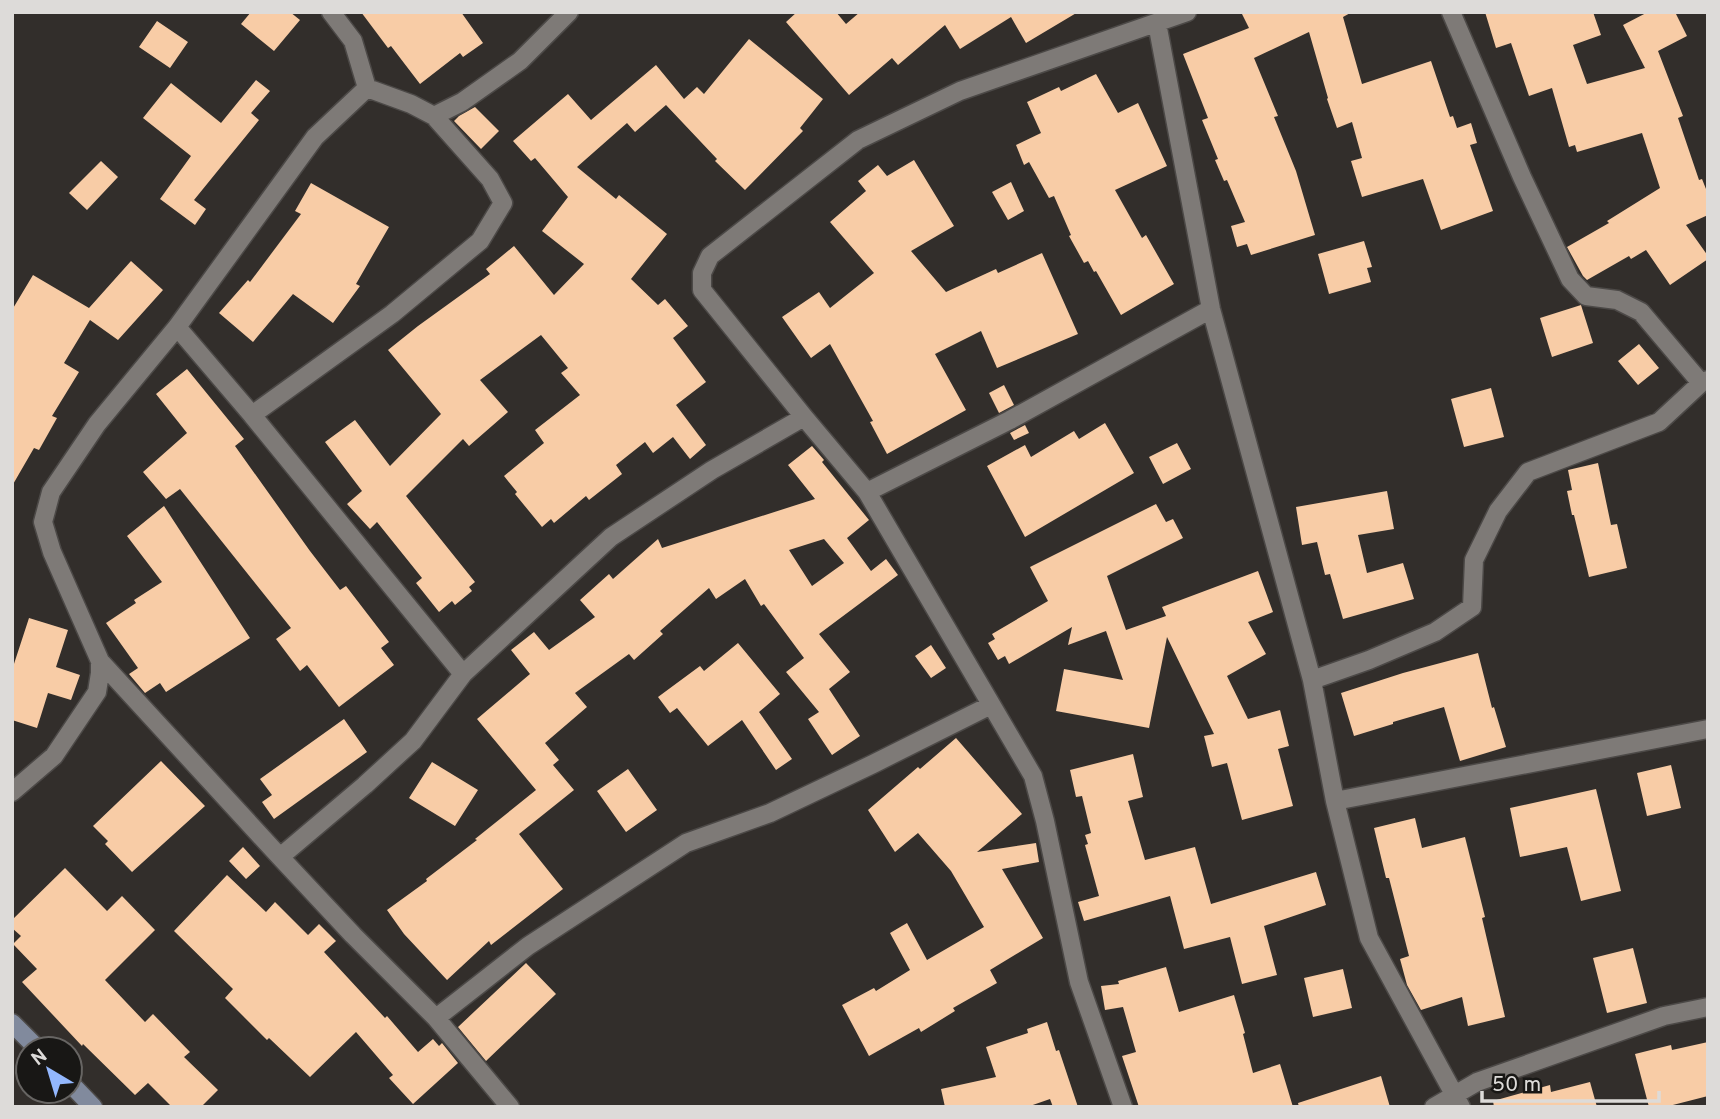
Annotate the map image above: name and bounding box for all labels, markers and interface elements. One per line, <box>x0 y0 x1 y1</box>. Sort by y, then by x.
north arrow <box>14 1035 84 1105</box>
text: N <box>27 1045 53 1072</box>
scale bar <box>1482 1060 1659 1104</box>
text: 50 m <box>1492 1072 1541 1099</box>

